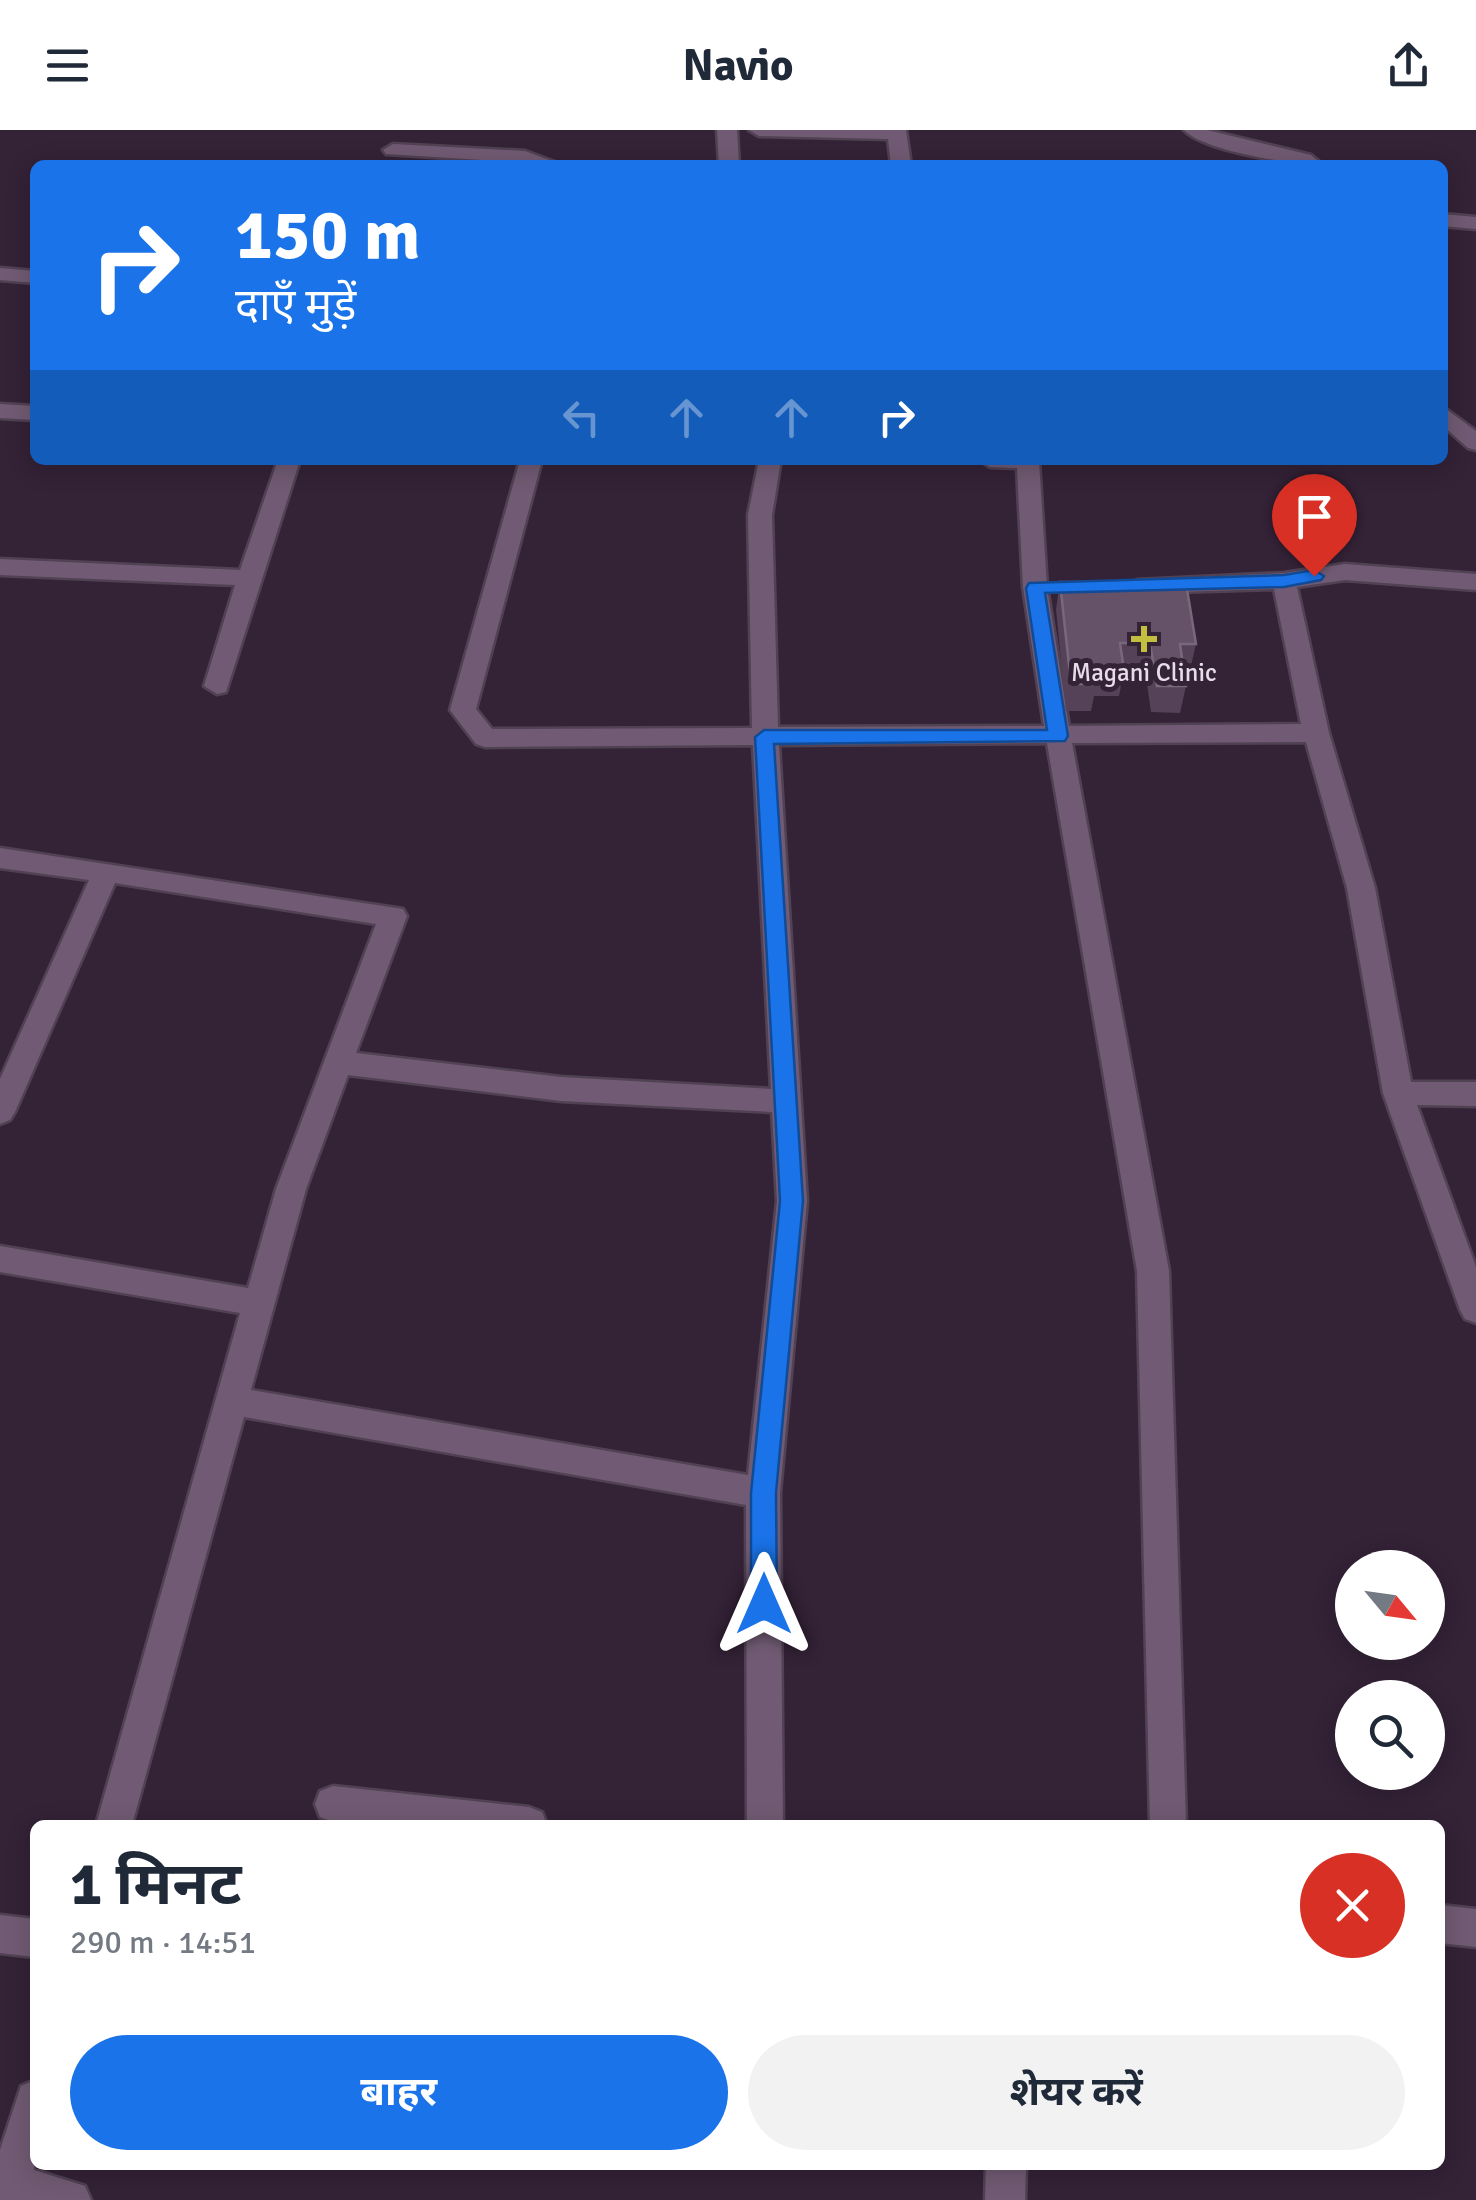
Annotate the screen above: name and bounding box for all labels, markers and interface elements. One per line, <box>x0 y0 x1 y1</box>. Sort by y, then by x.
icon: menu <box>40 38 95 93</box>
text: Navio <box>682 38 794 93</box>
icon: share <box>1381 38 1436 93</box>
text: 150 m <box>235 192 420 278</box>
icon: right <box>70 200 200 330</box>
text: दाएँ मुड़ें <box>235 278 356 333</box>
icon: left <box>554 390 609 445</box>
icon: ahead <box>659 390 714 445</box>
icon: ahead <box>764 390 819 445</box>
icon: right <box>869 390 924 445</box>
pin <box>1272 474 1357 577</box>
icon: arrive <box>1287 489 1342 544</box>
marker: Magani Clinic <box>1131 626 1157 652</box>
place label: Magani Clinic <box>1071 657 1217 688</box>
north arrow <box>1335 1550 1445 1660</box>
map controls <box>1335 1550 1445 1790</box>
position arrow <box>712 1552 816 1656</box>
button: search <box>1335 1680 1445 1790</box>
text: 1 मिनट <box>70 1848 242 1922</box>
button: close <box>1300 1853 1405 1958</box>
text: 290 m · 14:51 <box>70 1923 256 1962</box>
button: बाहर <box>70 2035 728 2150</box>
button: शेयर करें <box>748 2035 1405 2150</box>

